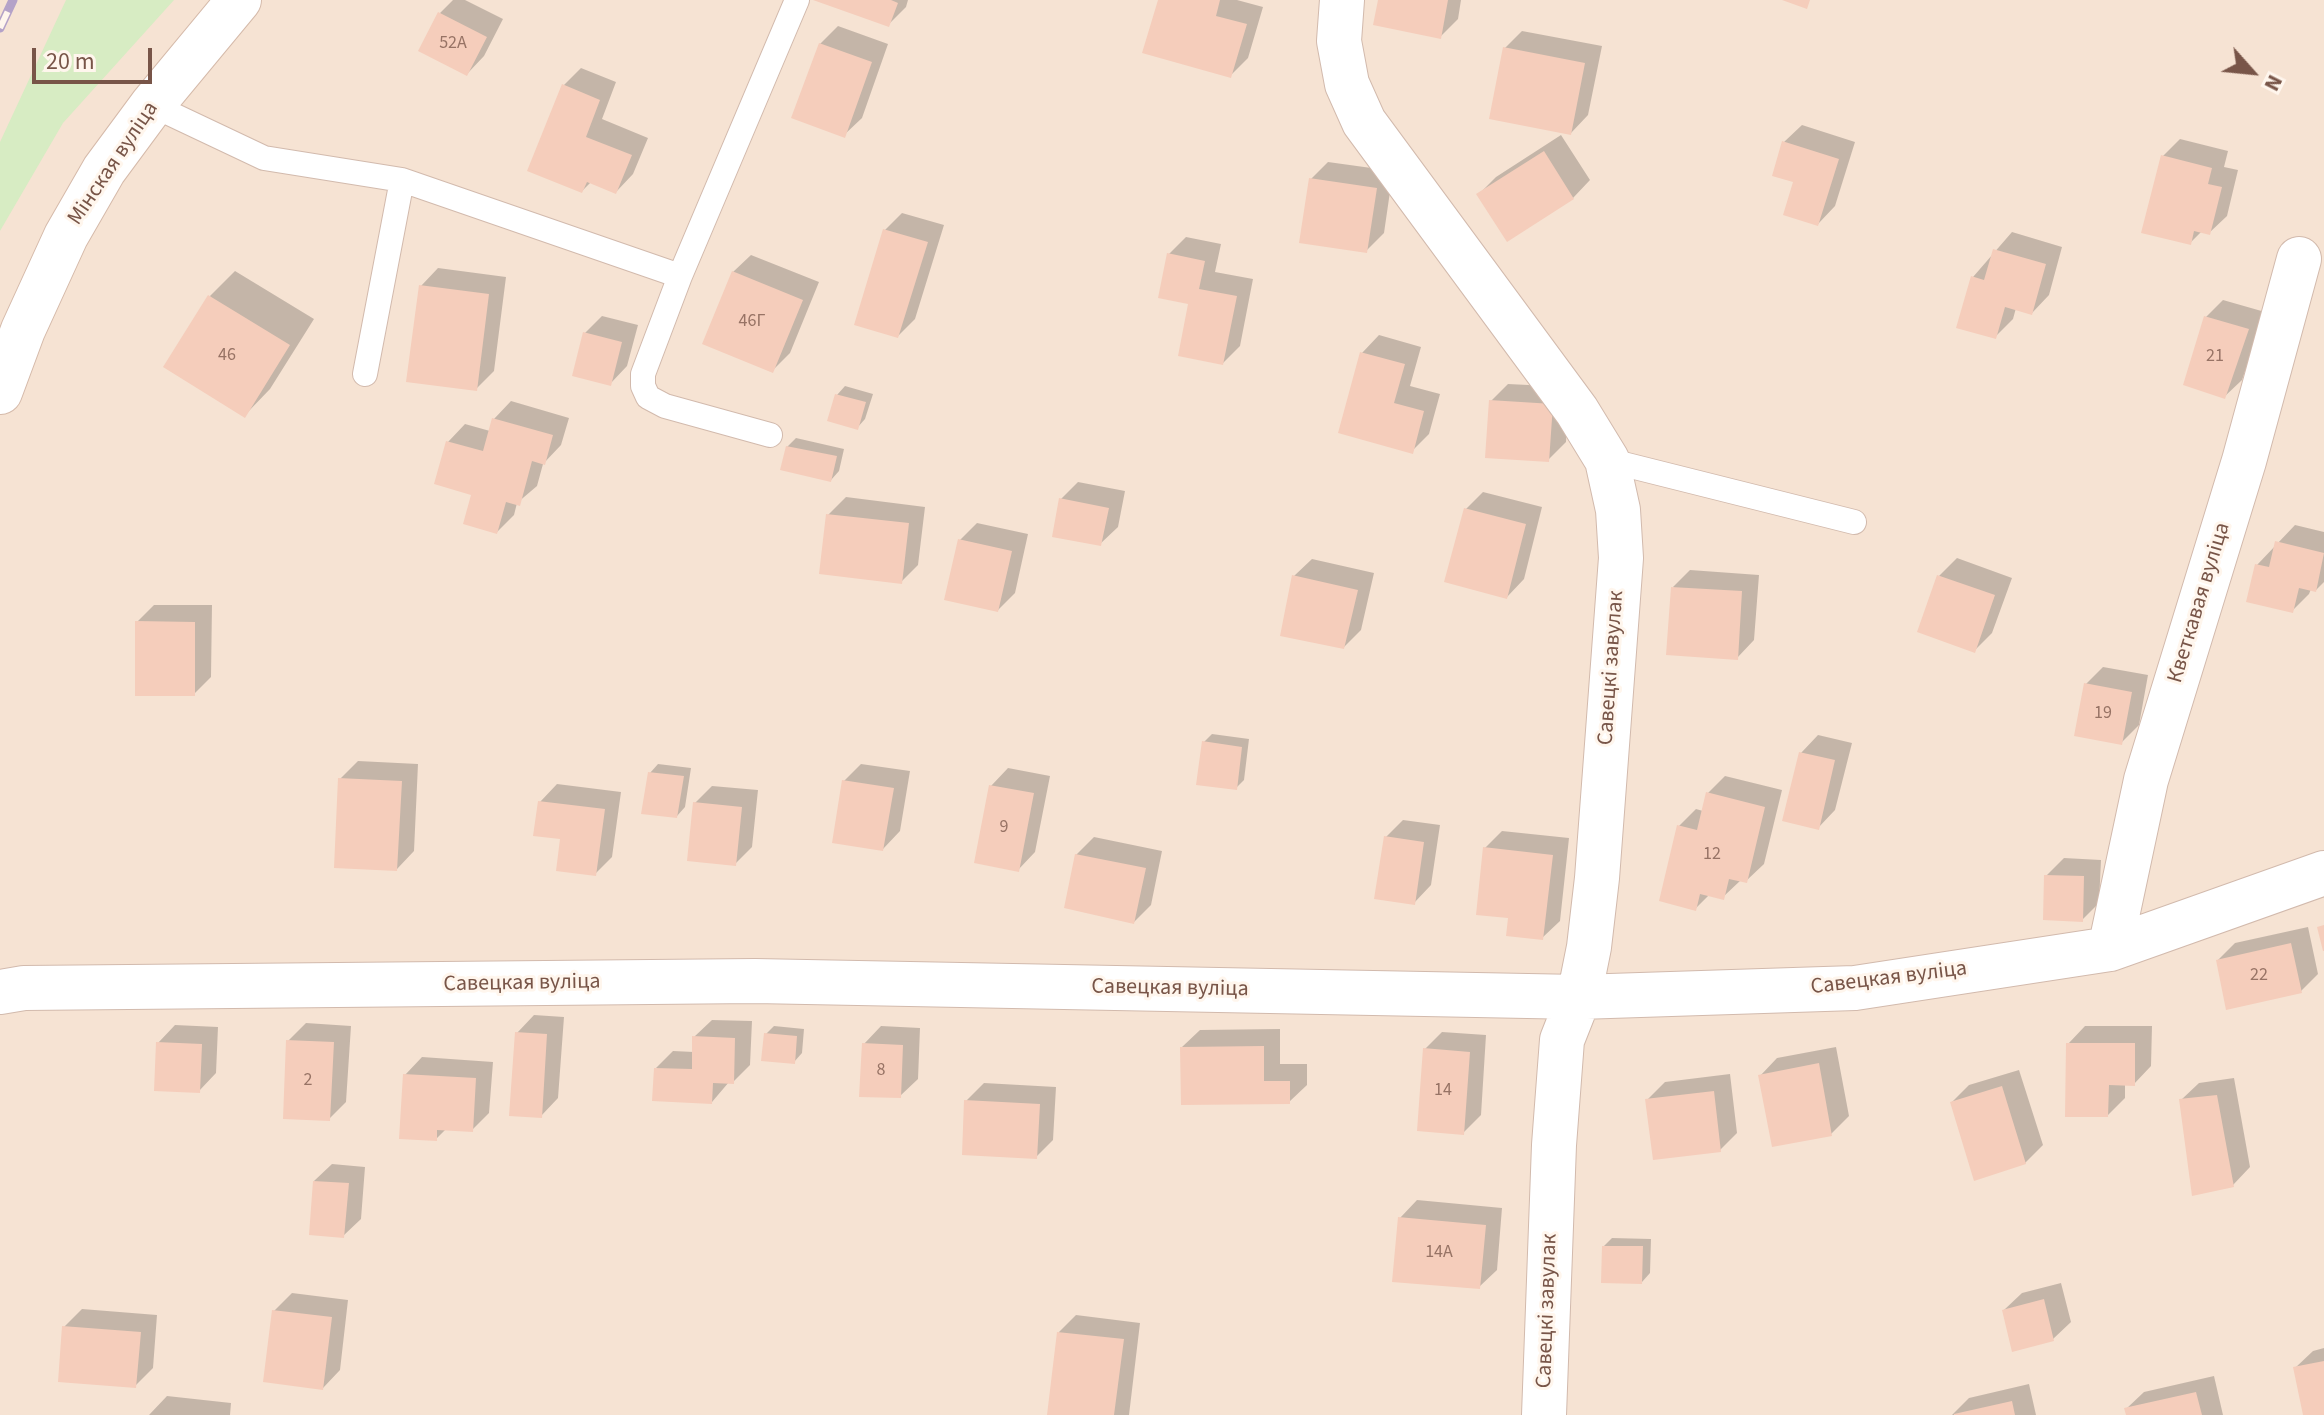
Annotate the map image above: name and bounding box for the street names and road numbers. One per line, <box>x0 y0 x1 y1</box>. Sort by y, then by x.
street label: Мінская вуліца <box>63 97 165 231</box>
street label: Кветкавая вуліца <box>2163 520 2237 686</box>
street label: Савецкі завулак <box>1593 590 1631 746</box>
street label: Савецкая вуліца <box>1809 956 1969 1002</box>
street label: Савецкая вуліца <box>443 969 601 999</box>
street label: Савецкая вуліца <box>1091 974 1249 1004</box>
street label: Савецкі завулак <box>1532 1233 1564 1389</box>

